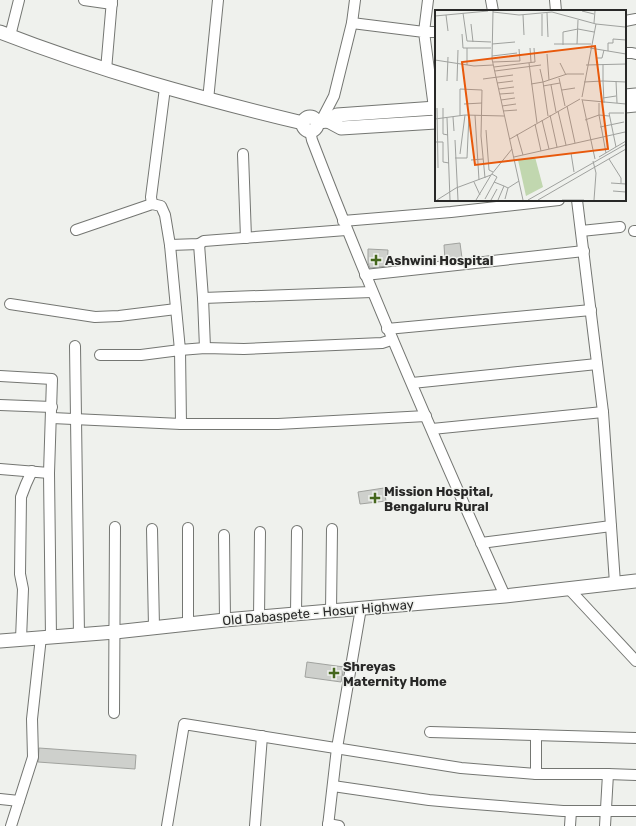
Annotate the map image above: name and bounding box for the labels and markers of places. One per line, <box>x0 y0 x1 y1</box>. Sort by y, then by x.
place label: Ashwini Hospital <box>385 253 493 268</box>
marker: Ashwini Hospital <box>370 254 382 266</box>
place label: Mission Hospital, Bengaluru Rural <box>384 484 494 514</box>
marker: Mission Hospital, Bengaluru Rural <box>369 492 381 504</box>
place label: Shreyas Maternity Home <box>343 659 447 689</box>
marker: Shreyas Maternity Home <box>328 667 340 679</box>

